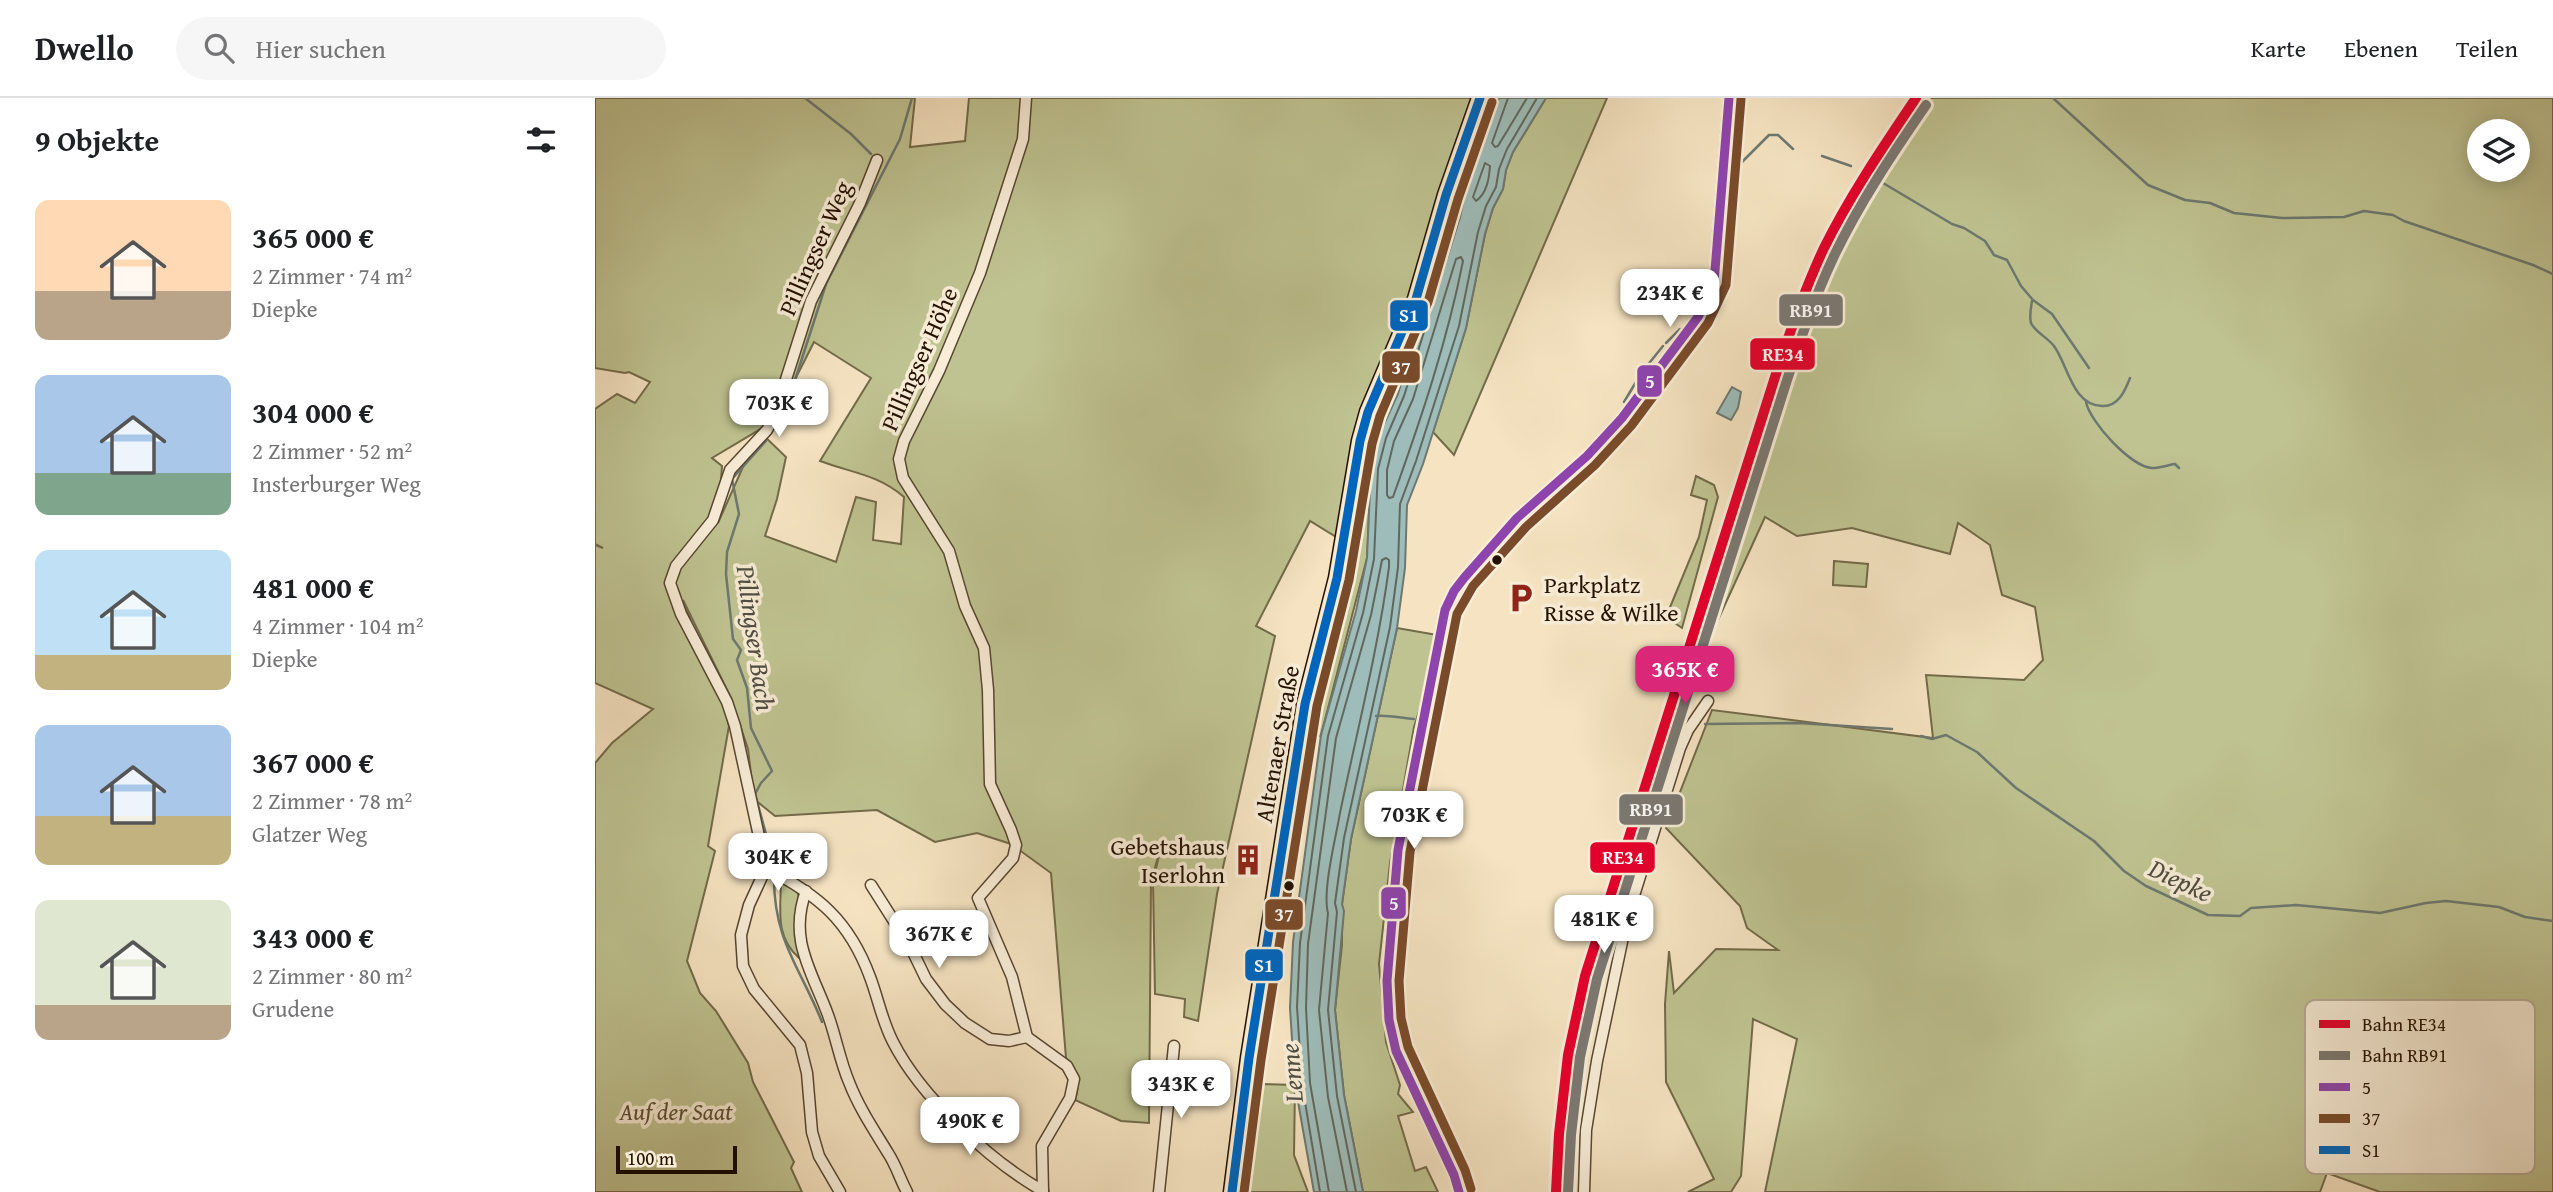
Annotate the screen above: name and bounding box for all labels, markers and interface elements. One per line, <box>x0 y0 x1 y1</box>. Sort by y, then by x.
search box <box>176 17 666 80</box>
text: Dwello <box>35 24 134 72</box>
icon: search <box>200 29 238 67</box>
text: Hier suchen <box>256 29 386 68</box>
text: Karte <box>2251 31 2306 66</box>
text: Ebenen <box>2344 31 2418 66</box>
text: Teilen <box>2456 31 2518 66</box>
text: 9 Objekte <box>35 118 159 162</box>
map controls <box>2467 119 2530 182</box>
button: layers <box>2467 119 2530 182</box>
icon: filters <box>522 121 560 159</box>
street label: Pillingser Weg <box>770 175 860 321</box>
text: 365 000 € <box>252 215 374 259</box>
icon: home <box>91 228 175 312</box>
text: 2 Zimmer · 74 m² <box>252 259 412 292</box>
pin: 234K € <box>1613 270 1727 329</box>
text: 234K € <box>1636 275 1704 308</box>
street label: Pillingser Höhe <box>872 281 966 437</box>
text: Diepke <box>252 292 318 325</box>
line badge: RB91 <box>1778 293 1844 327</box>
text: RB91 <box>1789 296 1833 324</box>
line badge: S1 <box>1389 299 1429 332</box>
text: S1 <box>1399 301 1419 329</box>
line badge: RE34 <box>1749 337 1816 371</box>
text: RE34 <box>1762 340 1804 368</box>
line badge: 37 <box>1381 350 1421 384</box>
text: 37 <box>1391 353 1411 381</box>
line badge: 5 <box>1636 364 1663 398</box>
text: 5 <box>1645 367 1655 395</box>
pin: 703K € <box>722 380 836 439</box>
text: 703K € <box>745 385 813 418</box>
text: 304 000 € <box>252 390 374 434</box>
icon: home <box>91 403 175 487</box>
text: 2 Zimmer · 52 m² <box>252 434 412 467</box>
text: Insterburger Weg <box>252 467 421 500</box>
unlabelled marker <box>1490 553 1504 567</box>
water label: Pillingser Bach <box>726 562 786 713</box>
text: 481 000 € <box>252 565 374 609</box>
place label: Parkplatz Risse & Wilke <box>1544 567 1679 630</box>
icon: home <box>91 578 175 662</box>
parking icon: Parkplatz Risse & Wilke <box>1504 581 1538 615</box>
text: 4 Zimmer · 104 m² <box>252 609 423 642</box>
text: Diepke <box>252 642 318 675</box>
pin: 365K € <box>1628 646 1742 706</box>
text: 365K € <box>1651 652 1719 685</box>
street label: Altenaer Straße <box>1246 663 1308 825</box>
text: 367 000 € <box>252 740 374 784</box>
icon: home <box>91 753 175 837</box>
text: 2 Zimmer · 78 m² <box>252 784 412 817</box>
pin: 703K € <box>1357 792 1471 851</box>
line badge: RB91 <box>1618 793 1684 826</box>
text: RB91 <box>1629 795 1673 823</box>
text: 703K € <box>1380 797 1448 830</box>
text: Glatzer Weg <box>252 817 367 850</box>
place label: Gebetshaus Iserlohn <box>1111 829 1226 892</box>
pin: 304K € <box>721 834 835 893</box>
text: 304K € <box>744 839 812 872</box>
line badge: RE34 <box>1589 841 1656 874</box>
building icon: Gebetshaus Iserlohn <box>1231 843 1265 877</box>
text: RE34 <box>1602 843 1644 871</box>
water label: Diepke <box>2142 848 2219 912</box>
unlabelled marker <box>1282 879 1296 893</box>
line badge: 5 <box>1380 886 1407 920</box>
text: 5 <box>1389 889 1399 917</box>
pin: 481K € <box>1547 896 1661 955</box>
line badge: 37 <box>1264 898 1304 931</box>
text: 37 <box>1274 900 1294 928</box>
text: 481K € <box>1570 901 1638 934</box>
pin: 367K € <box>882 910 996 970</box>
text: 343 000 € <box>252 915 374 959</box>
text: 367K € <box>905 916 973 949</box>
icon: home <box>91 928 175 1012</box>
line badge: S1 <box>1244 948 1284 982</box>
text: S1 <box>1254 951 1274 979</box>
text: 2 Zimmer · 80 m² <box>252 959 412 992</box>
text: Grudene <box>252 992 334 1025</box>
legend <box>2305 1000 2535 1174</box>
text: Bahn RE34 <box>2362 1010 2446 1038</box>
text: Bahn RB91 <box>2362 1041 2447 1069</box>
water label: Lenne <box>1269 1042 1313 1105</box>
pin: 343K € <box>1124 1060 1238 1120</box>
text: 343K € <box>1147 1066 1215 1099</box>
text: 5 <box>2362 1073 2371 1101</box>
park label: Auf der Saat <box>618 1094 733 1129</box>
pin: 490K € <box>913 1098 1027 1157</box>
text: 490K € <box>936 1103 1004 1136</box>
text: 37 <box>2362 1104 2380 1132</box>
text: S1 <box>2362 1136 2380 1164</box>
scale bar <box>616 1143 737 1175</box>
text: 100 m <box>627 1144 674 1172</box>

